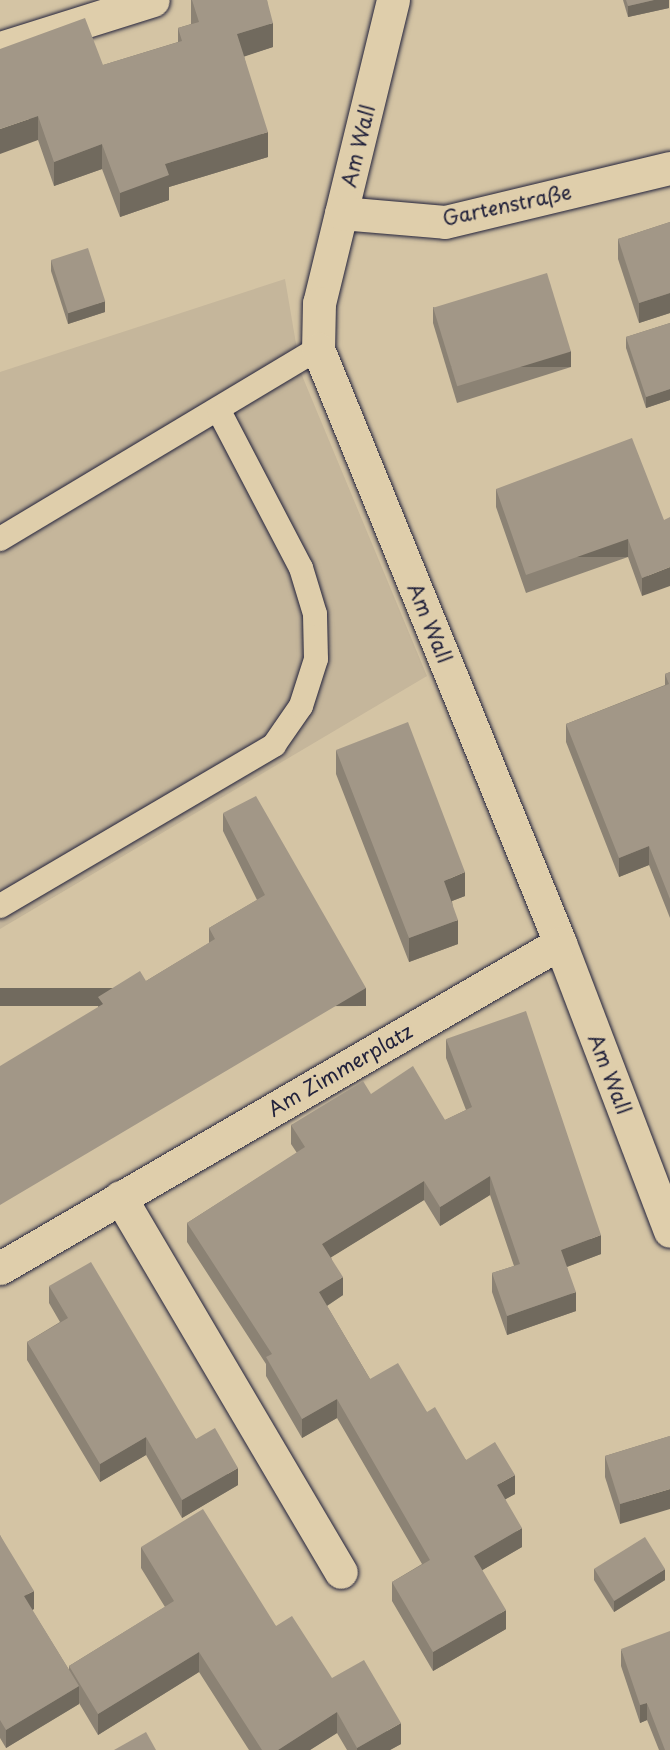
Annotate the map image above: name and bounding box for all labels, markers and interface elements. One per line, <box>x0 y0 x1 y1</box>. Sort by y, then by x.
street label: Am Wall <box>336 103 380 189</box>
street label: Gartenstraße <box>440 180 574 230</box>
street label: Am Wall <box>403 580 457 666</box>
street label: Am Zimmerplatz <box>264 1019 416 1121</box>
street label: Am Wall <box>584 1031 636 1117</box>

